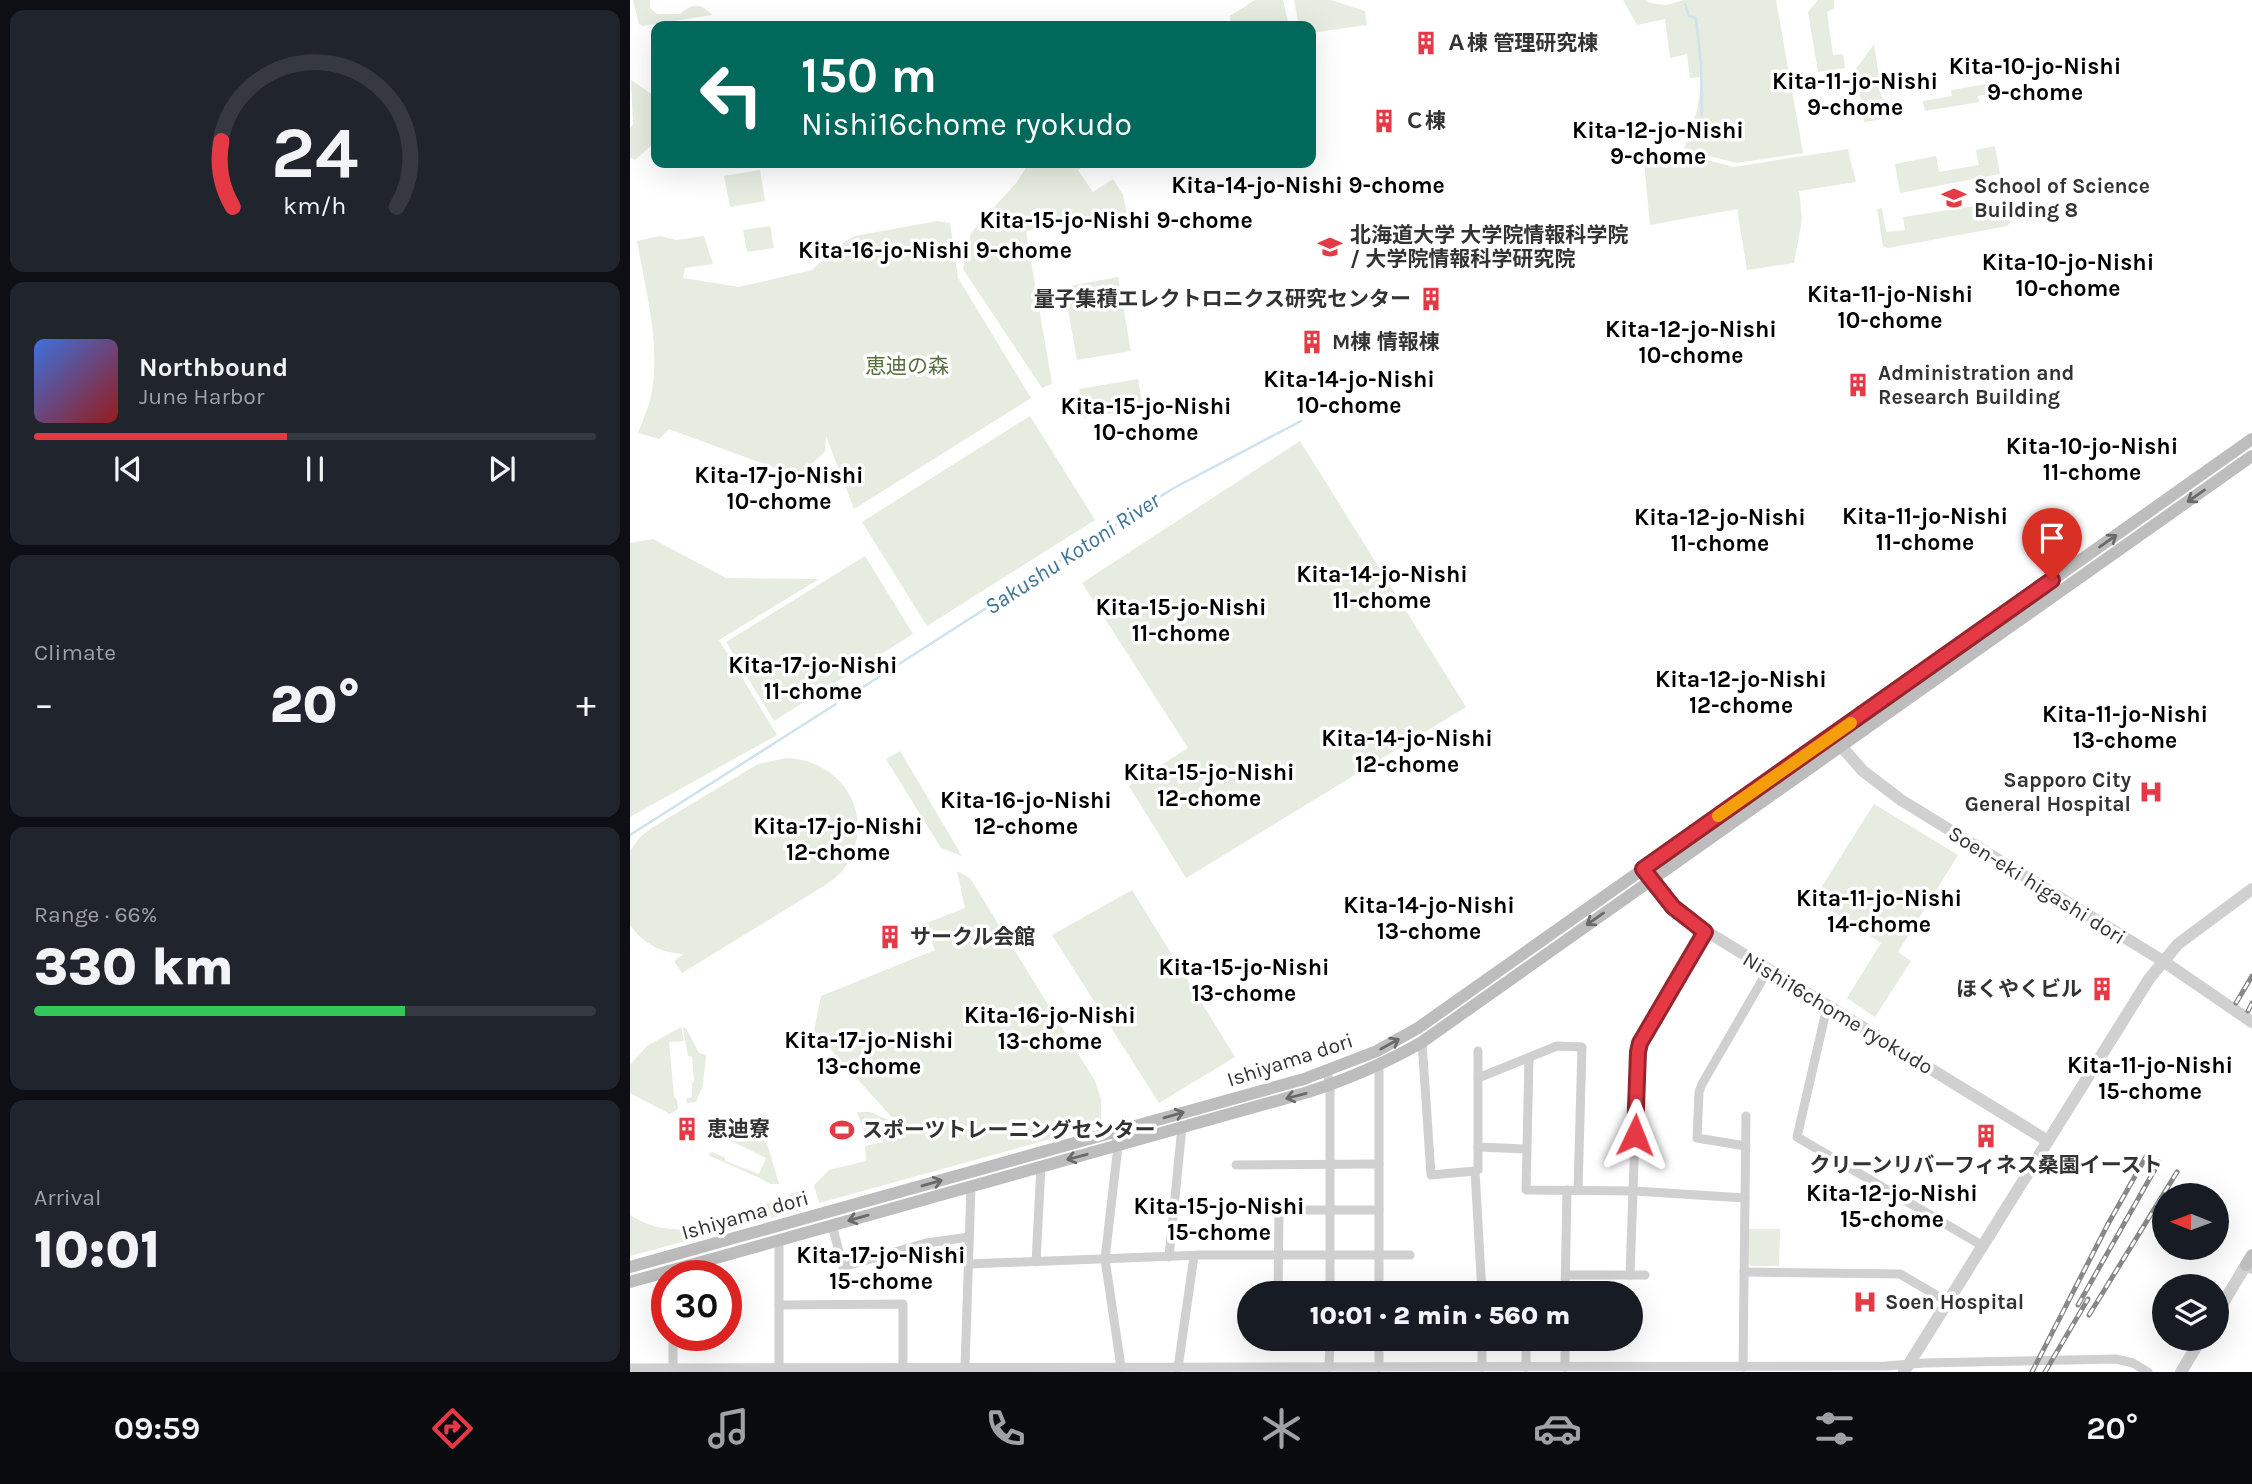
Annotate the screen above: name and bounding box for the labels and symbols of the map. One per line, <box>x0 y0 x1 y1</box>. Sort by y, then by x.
building icon: Ａ棟 管理研究棟 <box>1412 29 1440 57</box>
place label: Ａ棟 管理研究棟 <box>1446 31 1598 55</box>
district label: Kita-10-jo-Nishi 9-chome <box>1949 53 2121 106</box>
district label: Kita-11-jo-Nishi 9-chome <box>1772 68 1938 121</box>
building icon: Ｃ棟 <box>1370 107 1398 135</box>
place label: Ｃ棟 <box>1404 109 1446 133</box>
district label: Kita-12-jo-Nishi 9-chome <box>1572 117 1744 170</box>
district label: Kita-14-jo-Nishi 9-chome <box>1171 172 1445 199</box>
place label: School of Science Building 8 <box>1974 174 2150 222</box>
school or university icon: School of Science Building 8 <box>1940 184 1968 212</box>
district label: Kita-15-jo-Nishi 9-chome <box>979 207 1253 234</box>
place label: 北海道大学 大学院情報科学院 / 大学院情報科学研究院 <box>1350 223 1628 271</box>
school or university icon: 北海道大学 大学院情報科学院 / 大学院情報科学研究院 <box>1316 233 1344 261</box>
district label: Kita-16-jo-Nishi 9-chome <box>798 237 1072 264</box>
district label: Kita-10-jo-Nishi 10-chome <box>1982 249 2154 302</box>
district label: Kita-11-jo-Nishi 10-chome <box>1807 281 1973 334</box>
building icon: 量子集積エレクトロニクス研究センター <box>1417 285 1445 313</box>
place label: 量子集積エレクトロニクス研究センター <box>1034 287 1411 311</box>
district label: Kita-12-jo-Nishi 10-chome <box>1605 316 1777 369</box>
building icon: M棟 情報棟 <box>1298 328 1326 356</box>
place label: M棟 情報棟 <box>1332 330 1440 354</box>
park label: 恵迪の森 <box>865 354 949 378</box>
place label: Administration and Research Building <box>1878 361 2074 409</box>
district label: Kita-14-jo-Nishi 10-chome <box>1263 366 1435 419</box>
building icon: Administration and Research Building <box>1844 371 1872 399</box>
district label: Kita-15-jo-Nishi 10-chome <box>1060 393 1232 446</box>
district label: Kita-10-jo-Nishi 11-chome <box>2006 433 2178 486</box>
district label: Kita-17-jo-Nishi 10-chome <box>694 462 864 515</box>
water label: Sakushu Kotoni River <box>980 486 1166 620</box>
one-way arrow <box>2187 489 2206 503</box>
district label: Kita-11-jo-Nishi 11-chome <box>1842 503 2008 556</box>
district label: Kita-12-jo-Nishi 11-chome <box>1634 504 1806 557</box>
pin <box>2022 508 2082 580</box>
one-way arrow <box>2098 534 2117 548</box>
district label: Kita-14-jo-Nishi 11-chome <box>1296 561 1468 614</box>
district label: Kita-15-jo-Nishi 11-chome <box>1095 594 1267 647</box>
district label: Kita-17-jo-Nishi 11-chome <box>728 652 898 705</box>
district label: Kita-12-jo-Nishi 12-chome <box>1655 666 1827 719</box>
district label: Kita-11-jo-Nishi 13-chome <box>2042 701 2208 754</box>
district label: Kita-14-jo-Nishi 12-chome <box>1321 725 1493 778</box>
district label: Kita-15-jo-Nishi 12-chome <box>1123 759 1295 812</box>
place label: Sapporo City General Hospital <box>1965 768 2131 816</box>
hospital icon: Sapporo City General Hospital <box>2137 778 2165 806</box>
district label: Kita-16-jo-Nishi 12-chome <box>940 787 1112 840</box>
district label: Kita-17-jo-Nishi 12-chome <box>753 813 923 866</box>
street label: Soen-eki higashi dori <box>1944 821 2130 949</box>
district label: Kita-11-jo-Nishi 14-chome <box>1796 885 1962 938</box>
district label: Kita-14-jo-Nishi 13-chome <box>1343 892 1515 945</box>
one-way arrow <box>1586 912 1605 926</box>
building icon: サークル会館 <box>876 923 904 951</box>
place label: サークル会館 <box>910 925 1035 949</box>
street label: Nishi16chome ryokudo <box>1739 947 1937 1079</box>
district label: Kita-15-jo-Nishi 13-chome <box>1158 954 1330 1007</box>
building icon: ほくやくビル <box>2088 975 2116 1003</box>
place label: ほくやくビル <box>1956 977 2082 1001</box>
district label: Kita-16-jo-Nishi 13-chome <box>964 1002 1136 1055</box>
district label: Kita-17-jo-Nishi 13-chome <box>784 1027 954 1080</box>
street label: Ishiyama dori <box>1224 1028 1356 1092</box>
one-way arrow <box>1379 1037 1399 1051</box>
district label: Kita-11-jo-Nishi 15-chome <box>2067 1052 2233 1105</box>
one-way arrow <box>1285 1090 1307 1103</box>
position arrow <box>1598 1098 1672 1172</box>
one-way arrow <box>1163 1108 1185 1121</box>
building icon: 恵迪寮 <box>673 1115 701 1143</box>
sports icon: スポーツトレーニングセンター <box>828 1116 856 1144</box>
place label: 恵迪寮 <box>707 1117 770 1141</box>
place label: スポーツトレーニングセンター <box>862 1118 1156 1142</box>
building icon: クリーンリバーフィネス桑園イースト <box>1972 1122 2000 1150</box>
one-way arrow <box>1066 1151 1088 1164</box>
place label: クリーンリバーフィネス桑園イースト <box>1809 1153 2163 1177</box>
one-way arrow <box>920 1176 943 1189</box>
district label: Kita-12-jo-Nishi 15-chome <box>1806 1180 1978 1233</box>
north arrow <box>2152 1183 2230 1260</box>
street label: Ishiyama dori <box>679 1185 811 1245</box>
district label: Kita-15-jo-Nishi 15-chome <box>1133 1193 1305 1246</box>
one-way arrow <box>847 1212 870 1225</box>
district label: Kita-17-jo-Nishi 15-chome <box>796 1242 966 1295</box>
speed limit sign: 30 <box>651 1260 742 1351</box>
hospital icon: Soen Hospital <box>1851 1288 1879 1316</box>
place label: Soen Hospital <box>1885 1290 2024 1314</box>

